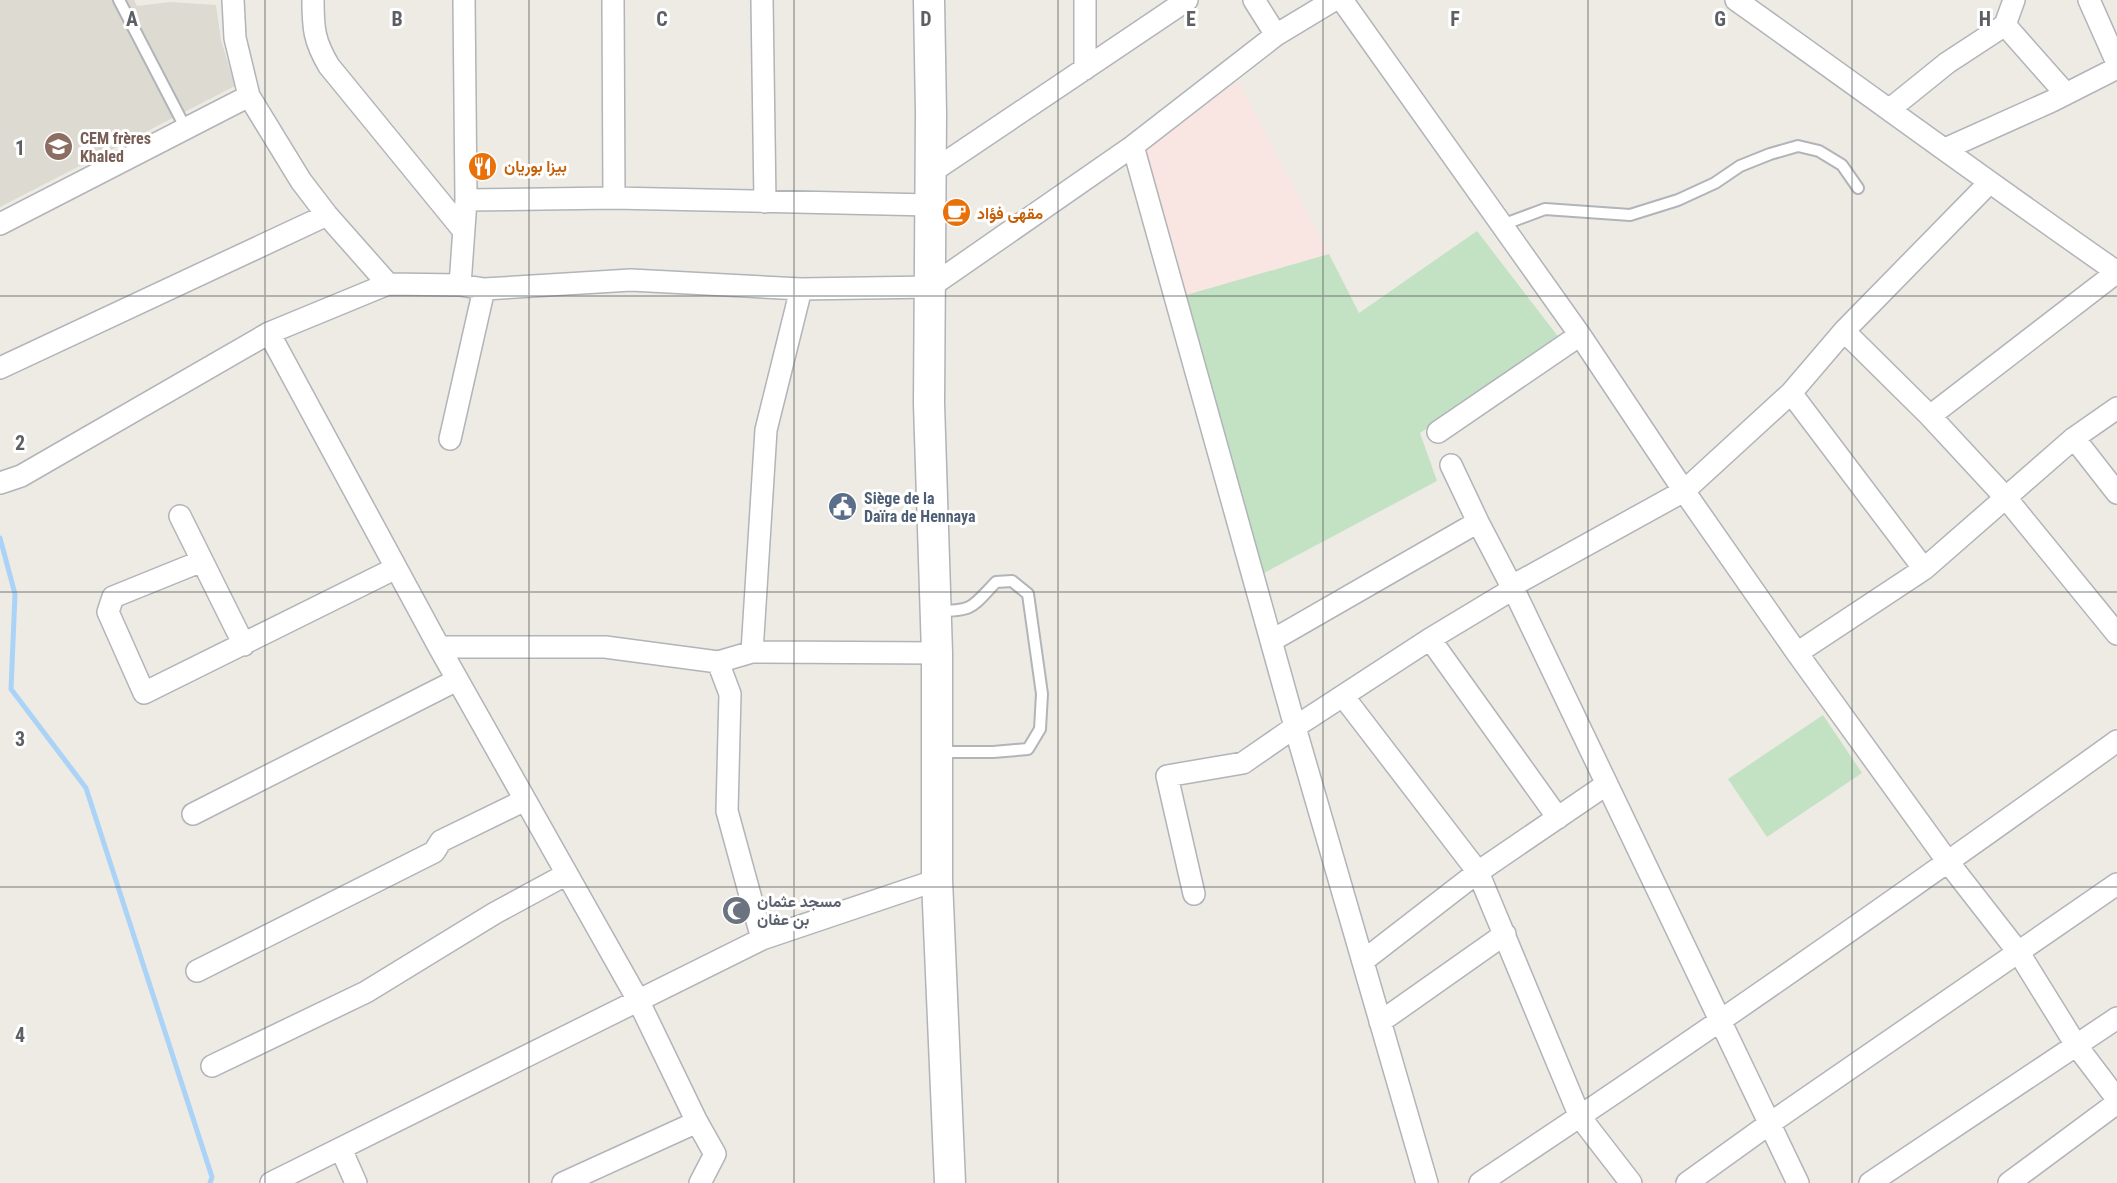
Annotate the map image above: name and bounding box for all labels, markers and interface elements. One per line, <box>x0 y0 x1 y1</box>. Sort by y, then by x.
text: A <box>126 7 138 31</box>
text: B <box>391 7 403 31</box>
text: C <box>656 7 668 31</box>
text: D <box>920 7 932 31</box>
text: E <box>1186 7 1196 31</box>
text: F <box>1450 7 1460 31</box>
text: G <box>1714 7 1726 31</box>
text: H <box>1979 7 1991 31</box>
place label: CEM frères Khaled <box>80 129 151 166</box>
school or university icon: CEM frères Khaled <box>43 131 75 163</box>
text: 1 <box>15 136 25 160</box>
restaurant icon: بيزا بوريان <box>467 150 499 182</box>
place label: بيزا بوريان <box>504 157 567 177</box>
cafe icon: مقهى فؤاد <box>940 197 972 229</box>
place label: مقهى فؤاد <box>977 204 1044 224</box>
text: 2 <box>15 431 25 455</box>
place label: Siège de la Daïra de Hennaya <box>864 489 976 526</box>
public building icon: Siège de la Daïra de Hennaya <box>827 491 859 523</box>
text: 3 <box>15 727 25 751</box>
place label: مسجد عثمان بن عفان <box>757 892 842 929</box>
mosque icon: مسجد عثمان بن عفان <box>720 894 752 926</box>
text: 4 <box>15 1023 25 1047</box>

